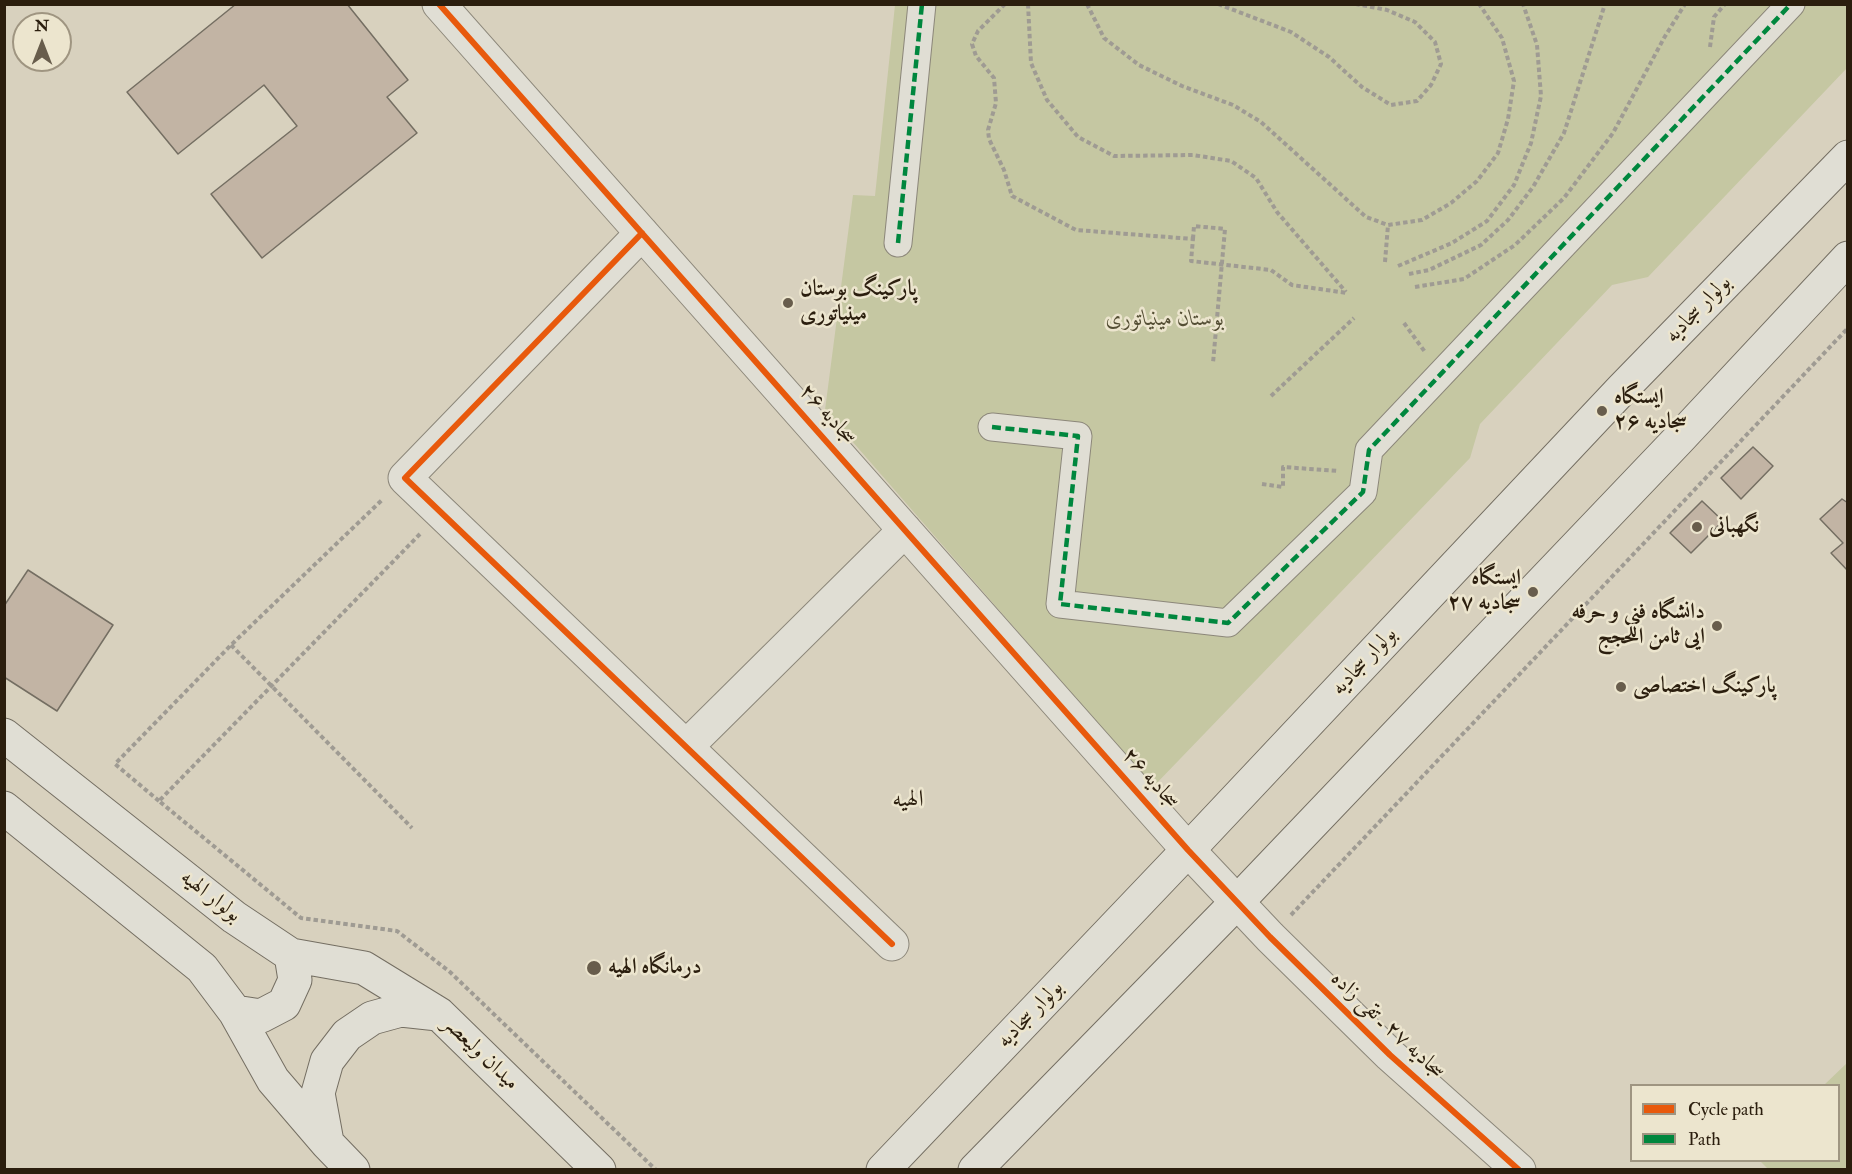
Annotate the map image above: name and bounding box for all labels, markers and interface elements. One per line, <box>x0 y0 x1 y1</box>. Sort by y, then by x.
north arrow <box>12 12 72 72</box>
text: N <box>35 16 49 36</box>
street label: بولوار سجادیه <box>1660 271 1738 349</box>
place label: پارکینگ بوستان مینیاتوری <box>800 277 917 328</box>
marker: پارکینگ بوستان مینیاتوری <box>781 296 795 310</box>
park label: بوستان مینیاتوری <box>1106 307 1224 333</box>
street label: سجادیه ۲۶ <box>793 379 861 451</box>
place label: ایستگاه سجادیه ۲۶ <box>1614 385 1687 436</box>
marker: ایستگاه سجادیه ۲۶ <box>1595 404 1609 418</box>
place label: نگهبانی <box>1709 514 1759 540</box>
marker: نگهبانی <box>1690 520 1704 534</box>
place label: ایستگاه سجادیه ۲۷ <box>1448 566 1521 618</box>
marker: ایستگاه سجادیه ۲۷ <box>1526 585 1540 599</box>
place label: دانشگاه فنی و حرفه ایی ثامن اللحجج <box>1571 600 1705 652</box>
marker: دانشگاه فنی و حرفه ایی ثامن اللحجج <box>1710 619 1724 633</box>
street label: بولوار سجادیه <box>1327 622 1403 702</box>
place label: پارکینگ اختصاصی <box>1633 674 1776 700</box>
marker: پارکینگ اختصاصی <box>1614 680 1628 694</box>
street label: سجادیه ۲۶ <box>1116 743 1184 815</box>
district label: الهیه <box>892 787 924 815</box>
street label: بولوار الهیه <box>174 865 246 929</box>
place label: درمانگاه الهیه <box>608 955 702 981</box>
marker: درمانگاه الهیه <box>585 959 603 977</box>
street label: سجادیه ۲۷ ـ تقی زاده <box>1324 966 1450 1086</box>
street label: بولوار سجادیه <box>992 976 1070 1054</box>
street label: میدان ولیعصر <box>436 1011 524 1097</box>
legend <box>1630 1084 1840 1162</box>
text: Cycle path <box>1688 1098 1764 1121</box>
text: Path <box>1688 1128 1721 1151</box>

